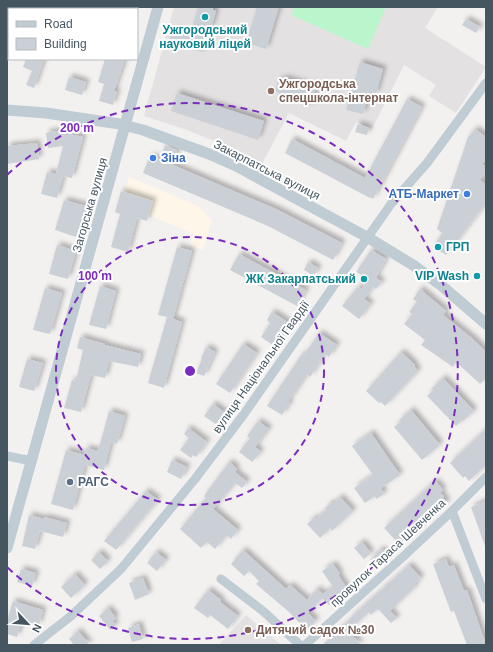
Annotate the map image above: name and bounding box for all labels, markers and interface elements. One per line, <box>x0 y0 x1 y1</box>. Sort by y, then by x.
legend <box>8 8 138 60</box>
marker: Ужгородський науковий ліцей <box>200 12 210 22</box>
text: Road <box>44 17 73 31</box>
place label: Ужгородський науковий ліцей <box>159 23 251 51</box>
text: Building <box>44 37 87 51</box>
place label: Ужгородська спецшкола-інтернат <box>279 77 399 105</box>
marker: Ужгородська спецшкола-інтернат <box>266 86 276 96</box>
text: 200 m <box>60 121 94 135</box>
street label: Закарпатська вулиця <box>211 137 323 203</box>
place label: Зіна <box>161 151 186 165</box>
marker: Зіна <box>148 153 158 163</box>
street label: Загорська вулиця <box>70 156 110 254</box>
place label: АТБ-Маркет <box>388 187 459 201</box>
marker: АТБ-Маркет <box>462 189 472 199</box>
place label: ГРП <box>446 240 469 254</box>
marker: ГРП <box>433 242 443 252</box>
text: 100 m <box>78 269 112 283</box>
place label: VIP Wash <box>415 269 469 283</box>
marker: VIP Wash <box>472 271 482 281</box>
place label: ЖК Закарпатський <box>245 272 356 286</box>
marker: ЖК Закарпатський <box>359 274 369 284</box>
street label: вулиця Національної Гвардії <box>210 298 313 436</box>
centre of rings <box>183 364 197 378</box>
place label: РАГС <box>78 475 109 489</box>
marker: РАГС <box>65 477 75 487</box>
street label: провулок Тараса Шевченка <box>328 496 449 610</box>
north arrow <box>8 604 48 644</box>
text: N <box>30 622 44 635</box>
place label: Дитячий садок №30 <box>256 623 375 637</box>
marker: Дитячий садок №30 <box>243 625 253 635</box>

